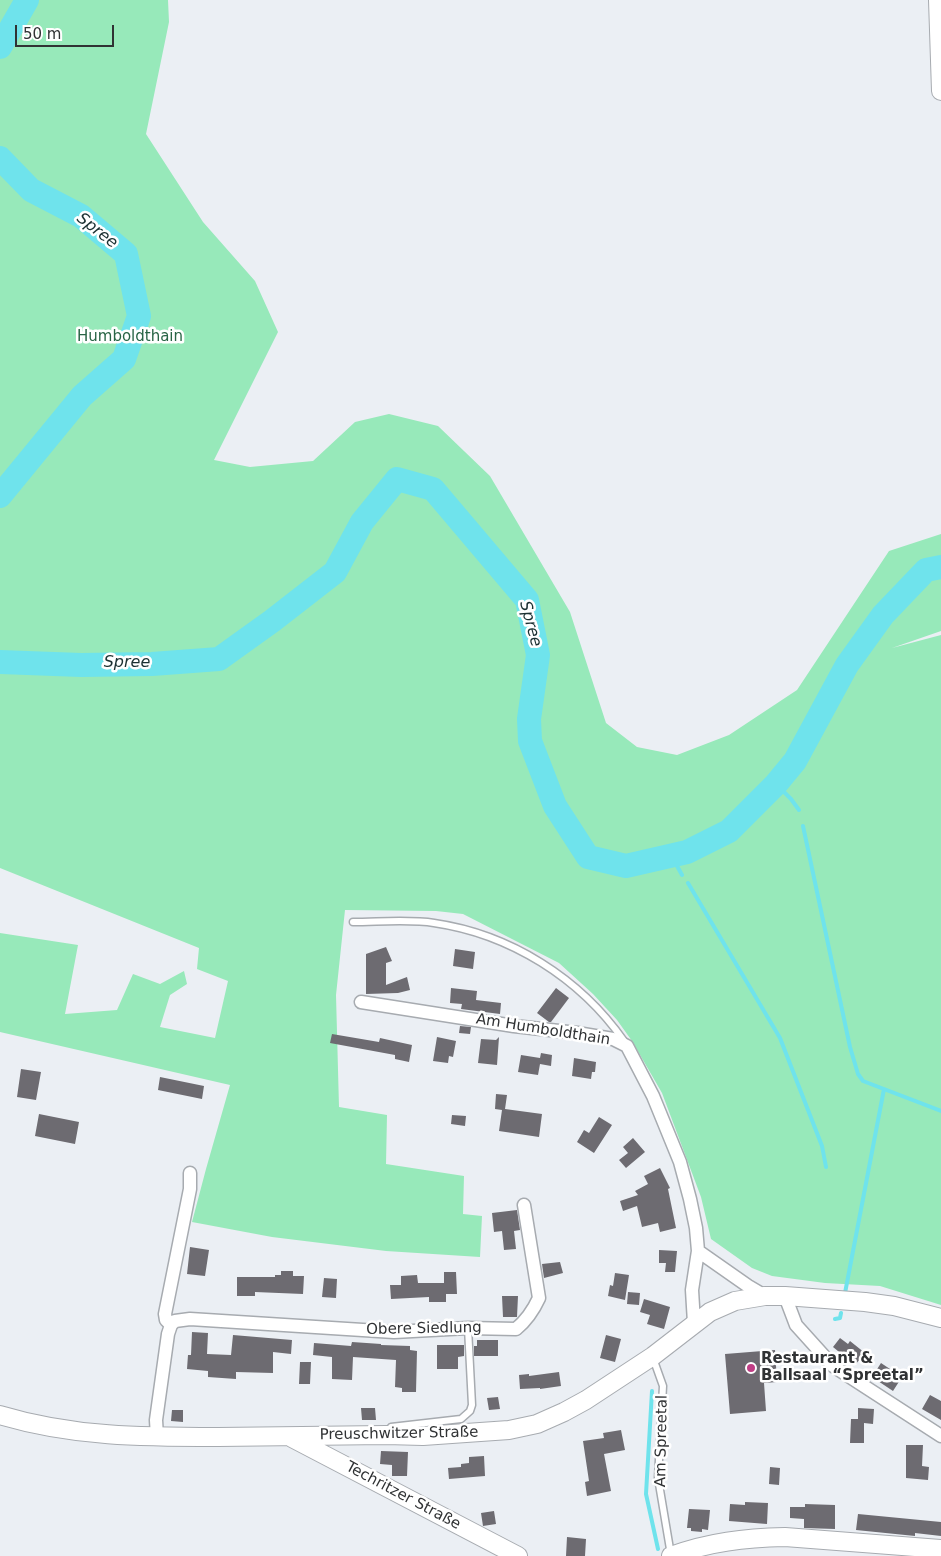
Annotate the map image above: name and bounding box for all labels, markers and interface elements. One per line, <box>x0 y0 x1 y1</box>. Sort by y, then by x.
scale bar <box>18 15 116 47</box>
text: 50 m <box>23 25 61 43</box>
water label: Spree <box>73 209 121 253</box>
park label: Humboldthain <box>77 328 183 346</box>
water label: Spree <box>515 599 545 649</box>
water label: Spree <box>104 653 150 673</box>
street label: Am Humboldthain <box>475 1010 611 1050</box>
street label: Obere Siedlung <box>366 1319 482 1339</box>
place label: Restaurant & Ballsaal “Spreetal” <box>761 1350 924 1385</box>
marker: Restaurant & Ballsaal “Spreetal” <box>745 1362 757 1374</box>
street label: Am Spreetal <box>652 1395 672 1487</box>
street label: Preuschwitzer Straße <box>319 1424 479 1444</box>
street label: Techritzer Straße <box>343 1458 463 1534</box>

